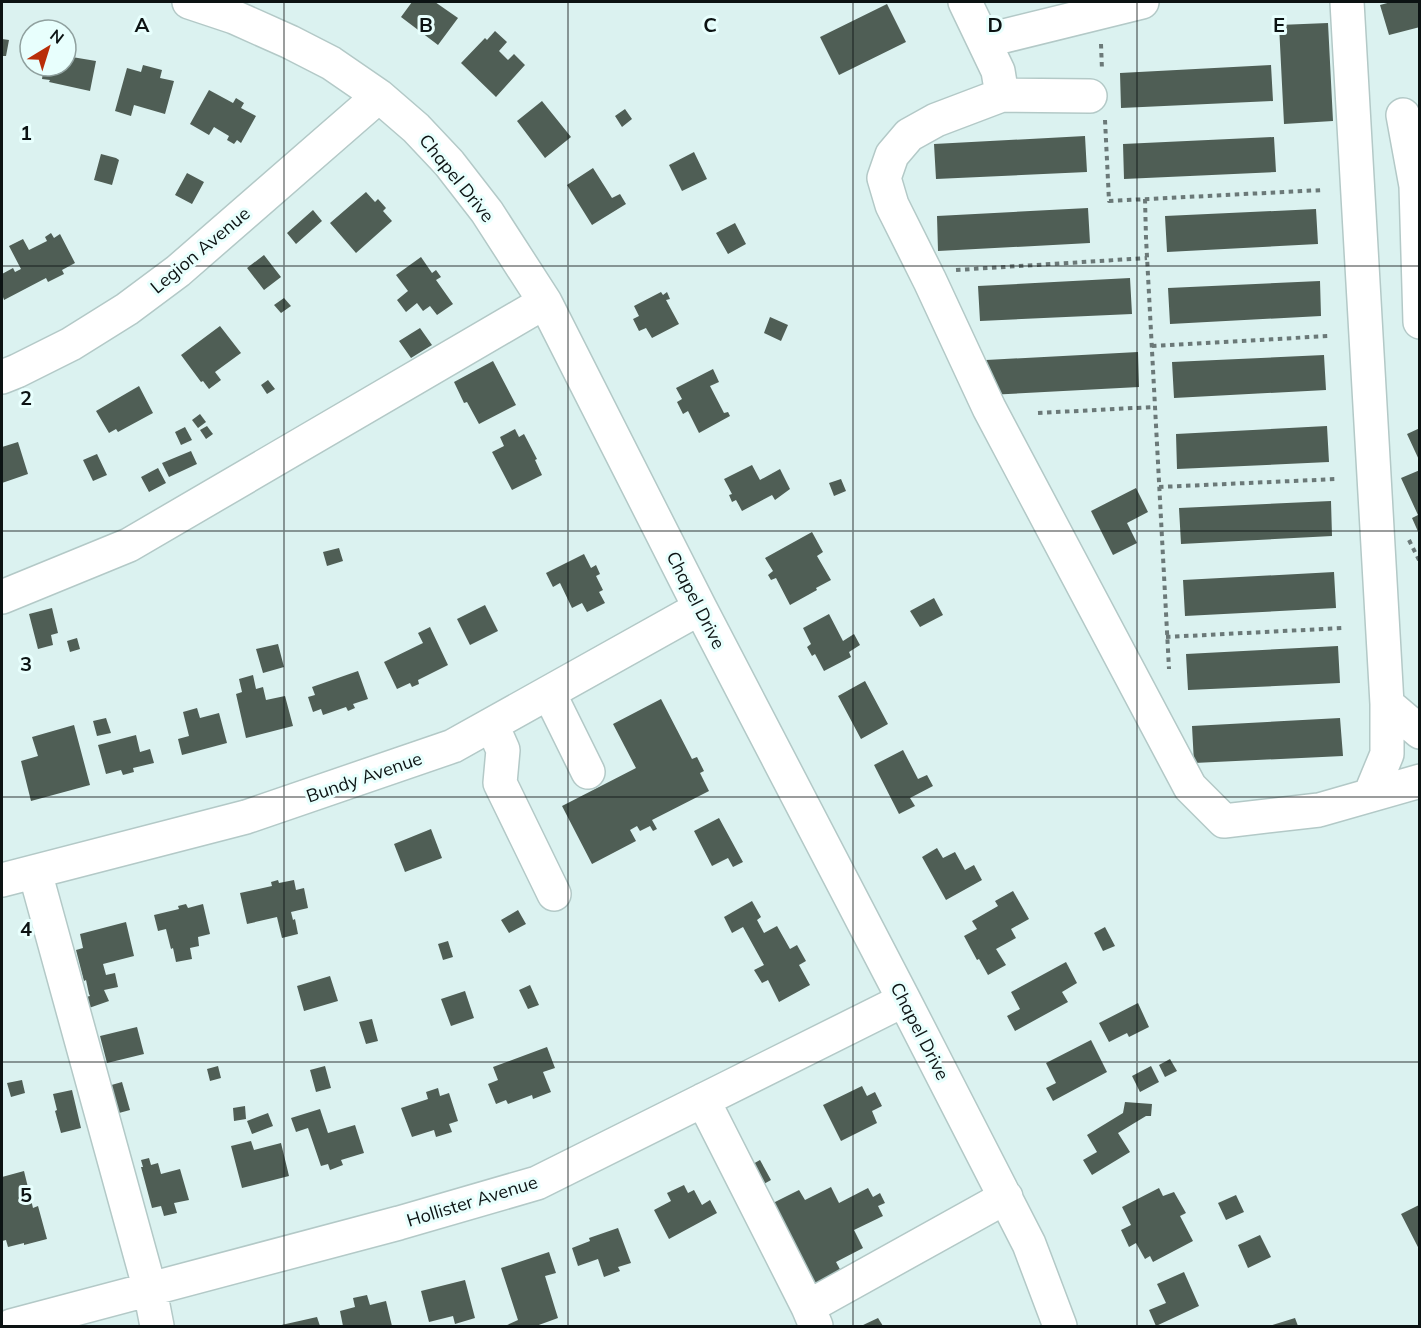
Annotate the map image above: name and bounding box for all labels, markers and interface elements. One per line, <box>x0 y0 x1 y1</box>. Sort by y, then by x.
text: A <box>135 12 150 37</box>
text: B <box>419 12 433 37</box>
text: C <box>703 12 717 37</box>
text: D <box>987 12 1003 37</box>
text: E <box>1273 12 1285 37</box>
north arrow <box>18 18 78 78</box>
text: N <box>46 25 68 48</box>
text: 1 <box>20 120 32 145</box>
street label: Chapel Drive <box>414 129 500 227</box>
street label: Legion Avenue <box>146 202 254 298</box>
text: 2 <box>20 385 32 410</box>
street label: Chapel Drive <box>662 547 730 653</box>
text: 3 <box>20 651 32 676</box>
street label: Bundy Avenue <box>303 746 425 808</box>
text: 4 <box>20 916 32 941</box>
street label: Chapel Drive <box>886 978 954 1084</box>
street label: Hollister Avenue <box>404 1170 540 1232</box>
text: 5 <box>20 1182 32 1207</box>

